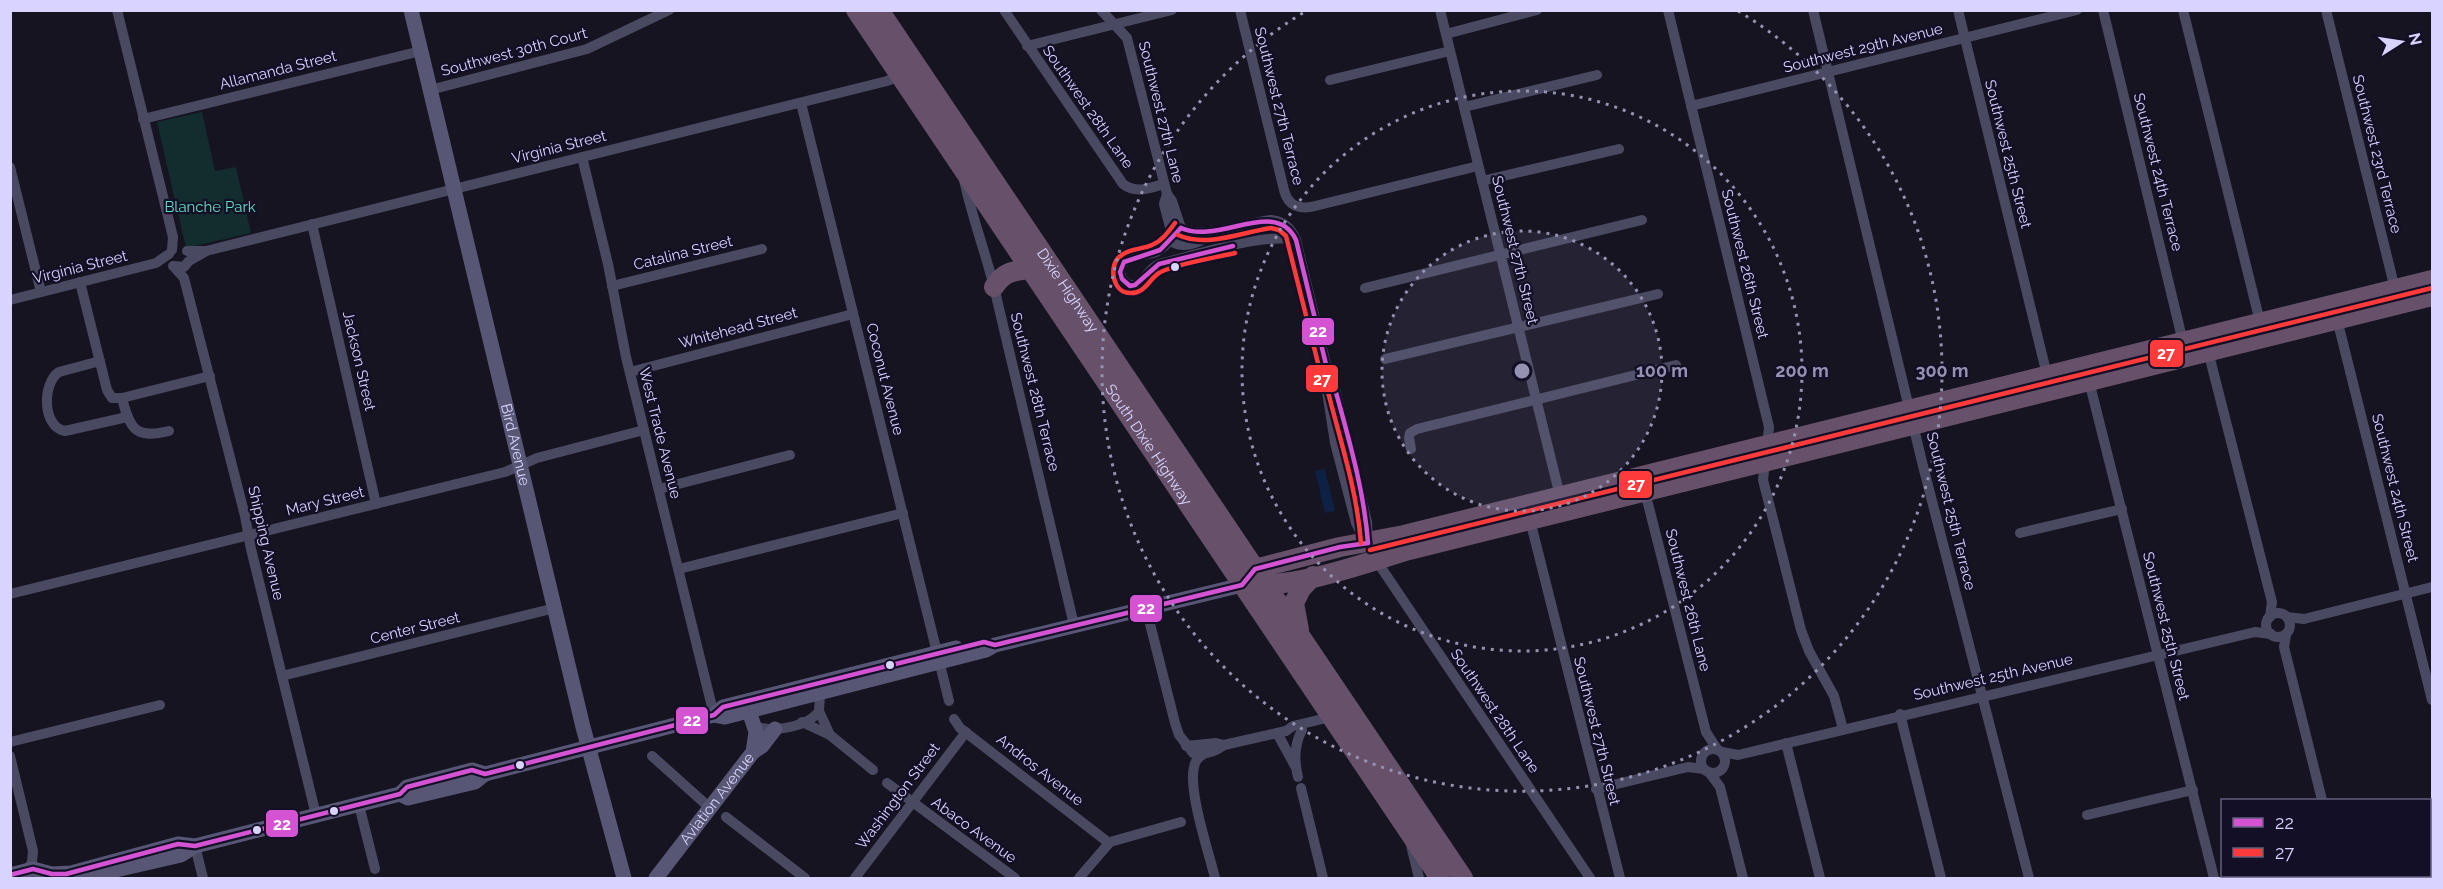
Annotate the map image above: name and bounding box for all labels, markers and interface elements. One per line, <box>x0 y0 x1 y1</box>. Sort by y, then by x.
north arrow <box>2371 12 2431 72</box>
street label: Southwest 29th Avenue <box>1781 19 1945 77</box>
street label: Southwest 30th Court <box>439 24 589 80</box>
street label: Southwest 27th Terrace <box>1251 25 1307 187</box>
text: N <box>2405 31 2426 47</box>
street label: Southwest 27th Lane <box>1135 39 1187 185</box>
street label: Southwest 28th Lane <box>1039 42 1137 172</box>
street label: Allamanda Street <box>218 47 338 93</box>
street label: Southwest 23rd Terrace <box>2349 73 2405 235</box>
street label: Southwest 25th Street <box>1981 78 2035 230</box>
street label: Southwest 24th Terrace <box>2130 91 2186 253</box>
street label: Virginia Street <box>510 127 608 167</box>
street label: Southwest 27th Street <box>1488 174 1542 326</box>
street label: Southwest 26th Street <box>1718 187 1772 341</box>
park label: Blanche Park <box>164 198 256 216</box>
street label: Catalina Street <box>632 232 734 274</box>
street label: Dixie Highway <box>1033 245 1102 336</box>
street label: Virginia Street <box>31 247 129 287</box>
unlabelled marker <box>1169 261 1181 273</box>
street label: Whitehead Street <box>677 304 799 352</box>
street label: Jackson Street <box>339 309 379 413</box>
street label: Southwest 28th Terrace <box>1007 311 1064 474</box>
line badge: 22 <box>1301 317 1335 346</box>
street label: Coconut Avenue <box>862 321 908 437</box>
text: 22 <box>1309 322 1327 341</box>
line badge: 27 <box>2149 339 2184 368</box>
text: 27 <box>2157 344 2175 363</box>
text: 100 m <box>1636 360 1688 381</box>
text: 200 m <box>1775 360 1829 381</box>
text: 300 m <box>1915 360 1969 381</box>
centre of rings <box>1512 361 1532 381</box>
line badge: 27 <box>1305 364 1339 393</box>
street label: West Trade Avenue <box>635 366 685 501</box>
text: 27 <box>1313 370 1331 389</box>
street label: South Dixie Highway <box>1101 381 1196 509</box>
street label: Bird Avenue <box>497 402 534 488</box>
street label: Southwest 24th Street <box>2368 412 2422 564</box>
street label: Southwest 25th Terrace <box>1923 430 1979 592</box>
line badge: 27 <box>1618 470 1653 499</box>
text: 27 <box>1627 475 1645 494</box>
street label: Mary Street <box>284 483 366 519</box>
street label: Shipping Avenue <box>244 484 288 602</box>
street label: Southwest 26th Lane <box>1662 527 1714 673</box>
street label: Southwest 25th Street <box>2139 550 2193 702</box>
line badge: 22 <box>1129 594 1163 623</box>
text: 22 <box>1137 599 1155 618</box>
street label: Center Street <box>368 608 462 648</box>
street label: Southwest 28th Lane <box>1447 645 1543 777</box>
street label: Southwest 25th Avenue <box>1912 650 2075 704</box>
street label: Southwest 27th Street <box>1570 655 1624 807</box>
unlabelled marker <box>884 659 896 671</box>
line badge: 22 <box>675 706 709 735</box>
text: 22 <box>683 711 701 730</box>
street label: Andros Avenue <box>993 730 1087 810</box>
street label: Washington Street <box>852 739 944 853</box>
street label: Aviation Avenue <box>676 749 758 848</box>
unlabelled marker <box>514 759 526 771</box>
street label: Abaco Avenue <box>928 793 1020 867</box>
legend <box>2221 799 2431 877</box>
unlabelled marker <box>328 805 340 817</box>
line badge: 22 <box>265 809 299 838</box>
text: 22 <box>2275 812 2294 833</box>
text: 22 <box>273 815 291 834</box>
unlabelled marker <box>251 824 263 836</box>
text: 27 <box>2275 842 2294 863</box>

